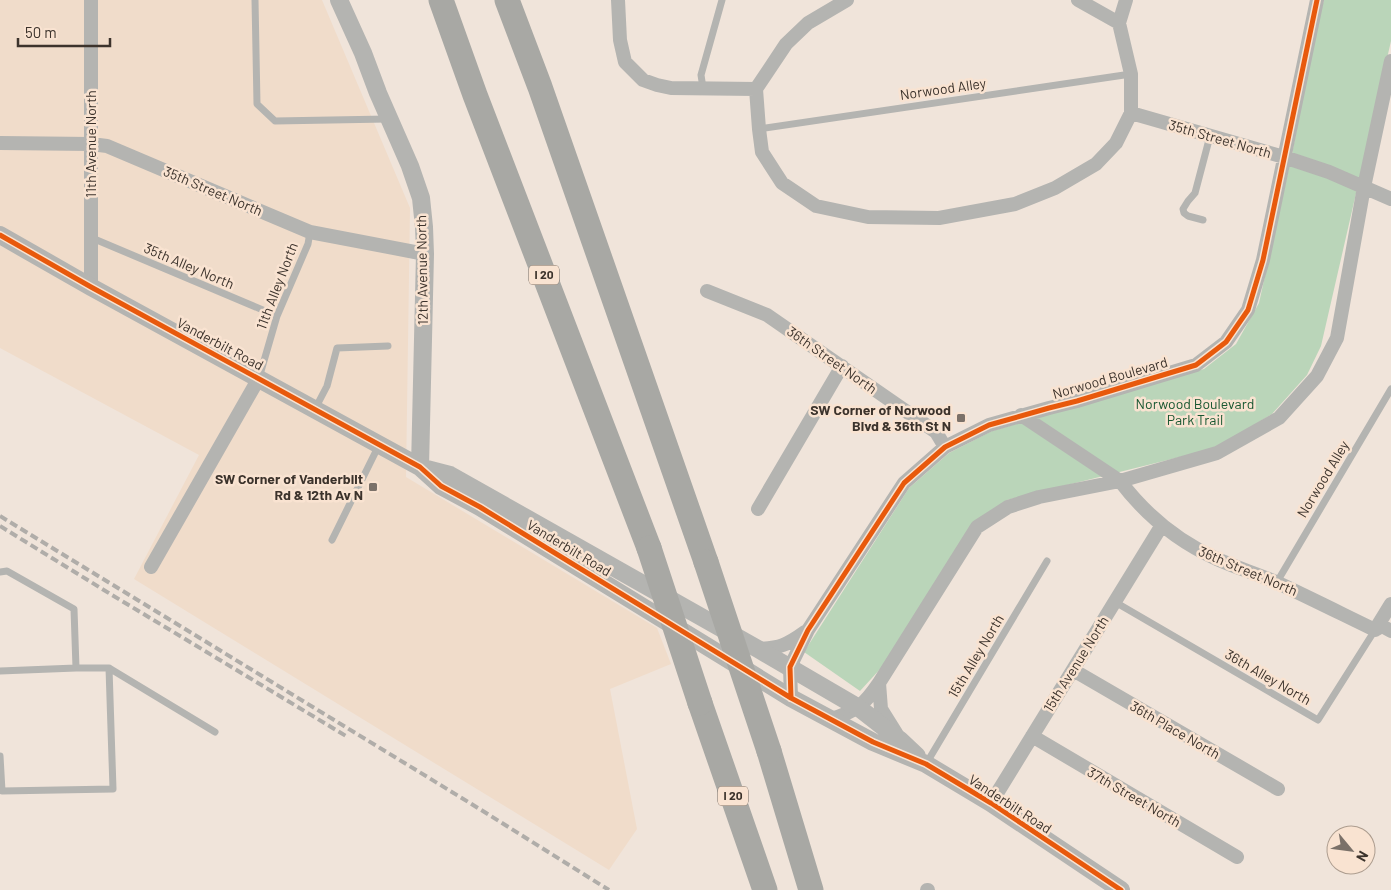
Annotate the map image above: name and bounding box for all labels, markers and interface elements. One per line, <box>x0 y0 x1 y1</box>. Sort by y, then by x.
scale bar <box>18 15 110 47</box>
text: 50 m <box>25 23 57 41</box>
street label: Norwood Alley <box>899 74 988 103</box>
street label: 11th Avenue North <box>82 90 99 198</box>
street label: 35th Street North <box>1167 116 1273 161</box>
street label: 35th Street North <box>161 162 265 219</box>
street label: 12th Avenue North <box>412 215 431 325</box>
street label: 35th Alley North <box>142 239 237 292</box>
street label: 11th Alley North <box>252 240 301 332</box>
road number: I 20 <box>529 266 559 284</box>
street label: Vanderbilt Road <box>174 314 266 374</box>
street label: 36th Street North <box>784 322 881 397</box>
street label: Norwood Boulevard <box>1050 353 1169 402</box>
park label: Norwood Boulevard Park Trail <box>1136 395 1254 428</box>
place label: SW Corner of Norwood Blvd & 36th St N <box>810 401 951 434</box>
marker: SW Corner of Norwood Blvd & 36th St N <box>955 412 967 424</box>
street label: Norwood Alley <box>1293 437 1352 520</box>
place label: SW Corner of Vanderbilt Rd & 12th Av N <box>215 470 363 503</box>
marker: SW Corner of Vanderbilt Rd & 12th Av N <box>367 481 379 493</box>
street label: Vanderbilt Road <box>524 516 615 579</box>
street label: 36th Street North <box>1196 542 1300 599</box>
street label: 15th Alley North <box>944 611 1007 700</box>
street label: 15th Avenue North <box>1039 613 1112 715</box>
street label: 36th Alley North <box>1222 645 1314 708</box>
street label: 36th Place North <box>1127 697 1223 762</box>
street label: 37th Street North <box>1084 763 1184 830</box>
street label: Vanderbilt Road <box>966 770 1055 837</box>
road number: I 20 <box>718 786 748 806</box>
north arrow <box>1326 825 1376 875</box>
text: N <box>1353 848 1372 865</box>

